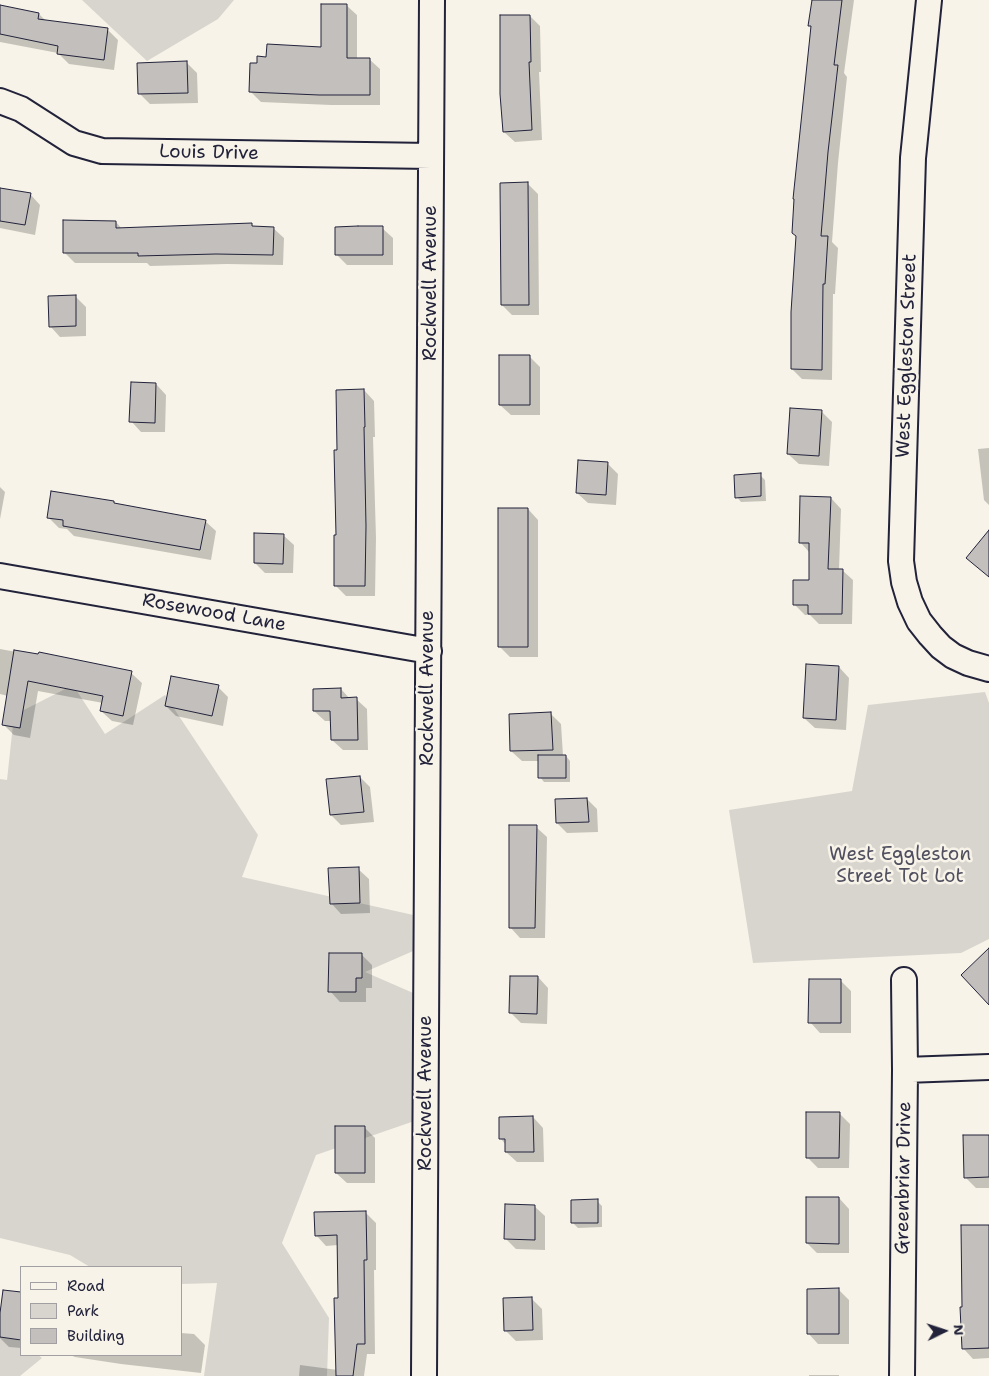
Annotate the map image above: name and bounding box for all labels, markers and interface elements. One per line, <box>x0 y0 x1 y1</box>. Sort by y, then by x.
street label: Louis Drive <box>159 141 259 165</box>
street label: Rockwell Avenue <box>420 205 442 361</box>
street label: West Eggleston Street <box>892 253 922 459</box>
street label: Rosewood Lane <box>140 589 288 637</box>
street label: Rockwell Avenue <box>417 610 439 766</box>
park label: West Eggleston Street Tot Lot <box>829 844 971 888</box>
street label: Rockwell Avenue <box>415 1015 437 1171</box>
street label: Greenbriar Drive <box>891 1101 917 1255</box>
legend <box>20 1266 182 1356</box>
text: Road <box>67 1276 105 1296</box>
text: Park <box>67 1301 99 1321</box>
north arrow <box>919 1306 969 1356</box>
text: N <box>950 1324 968 1336</box>
text: Building <box>67 1326 124 1346</box>

